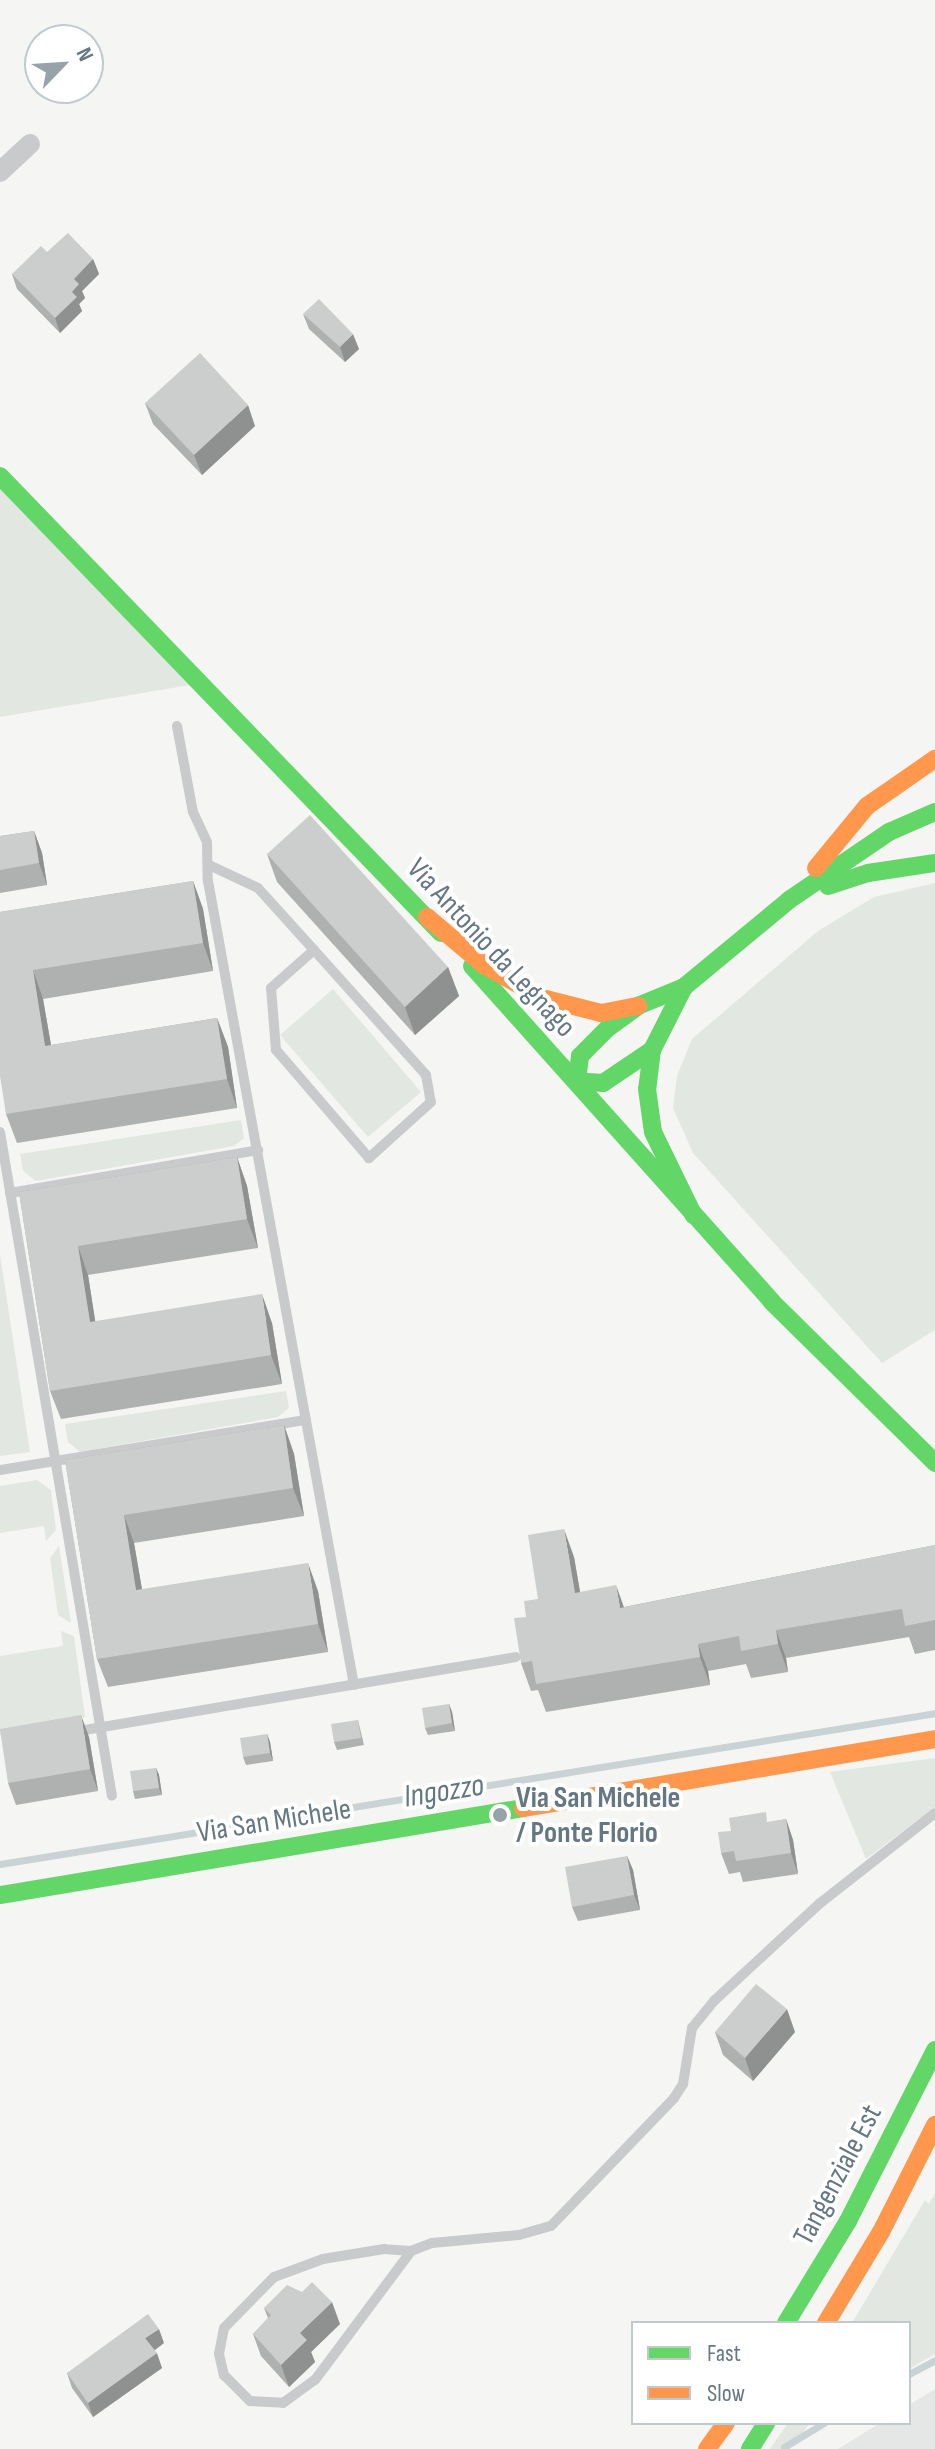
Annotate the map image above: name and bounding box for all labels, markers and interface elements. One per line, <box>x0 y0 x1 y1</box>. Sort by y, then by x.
north arrow <box>24 24 104 104</box>
text: N <box>70 43 99 66</box>
street label: Via Antonio da Legnago <box>399 851 583 1045</box>
water label: Ingozzo <box>401 1767 487 1817</box>
place label: Via San Michele / Ponte Florio <box>516 1780 680 1850</box>
street label: Via San Michele <box>194 1791 354 1851</box>
marker: Via San Michele / Ponte Florio <box>491 1806 509 1824</box>
street label: Tangenziale Est <box>786 2099 890 2251</box>
legend <box>631 2321 911 2425</box>
text: Fast <box>707 2339 741 2368</box>
text: Slow <box>707 2379 745 2408</box>

